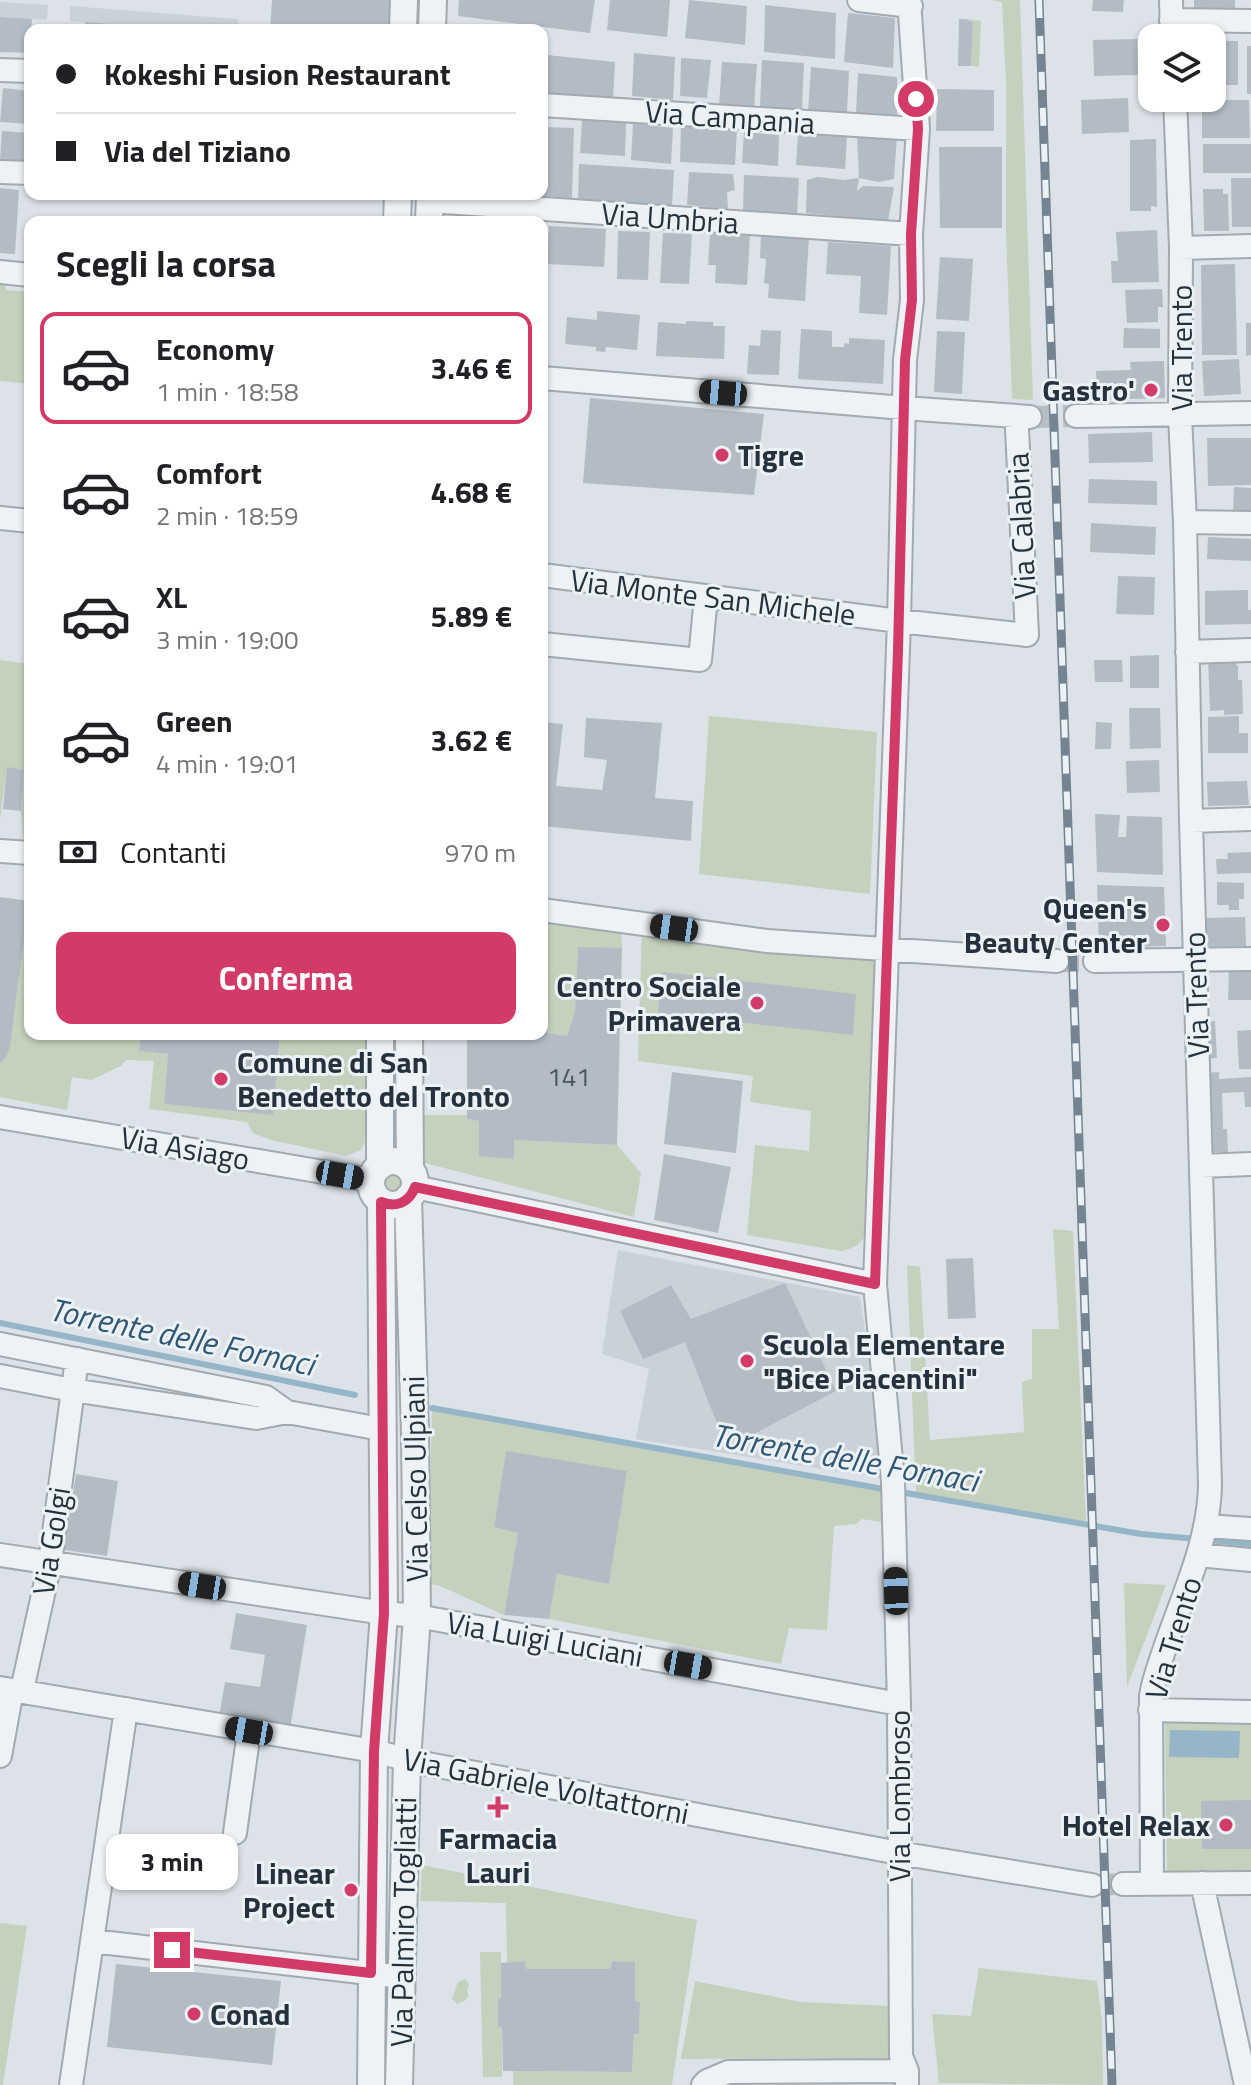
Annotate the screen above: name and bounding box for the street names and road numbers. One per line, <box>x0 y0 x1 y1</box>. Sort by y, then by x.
street label: Via Campania <box>643 88 817 146</box>
street label: Via Umbria <box>600 190 740 246</box>
street label: Via Trento <box>1158 285 1204 411</box>
street label: Via Calabria <box>994 452 1048 600</box>
street label: Via Monte San Michele <box>568 557 858 637</box>
street label: Via Trento <box>1171 931 1221 1059</box>
street label: Via Asiago <box>117 1114 253 1182</box>
street label: Via Celso Ulpiani <box>390 1375 440 1583</box>
street label: Via Golgi <box>20 1484 82 1598</box>
street label: Via Trento <box>1133 1571 1213 1705</box>
street label: Via Luigi Luciani <box>443 1599 647 1679</box>
street label: Via Lombroso <box>876 1710 922 1882</box>
street label: Via Gabriele Voltattorni <box>399 1736 693 1836</box>
street label: Via Palmiro Togliatti <box>378 1797 428 2047</box>

